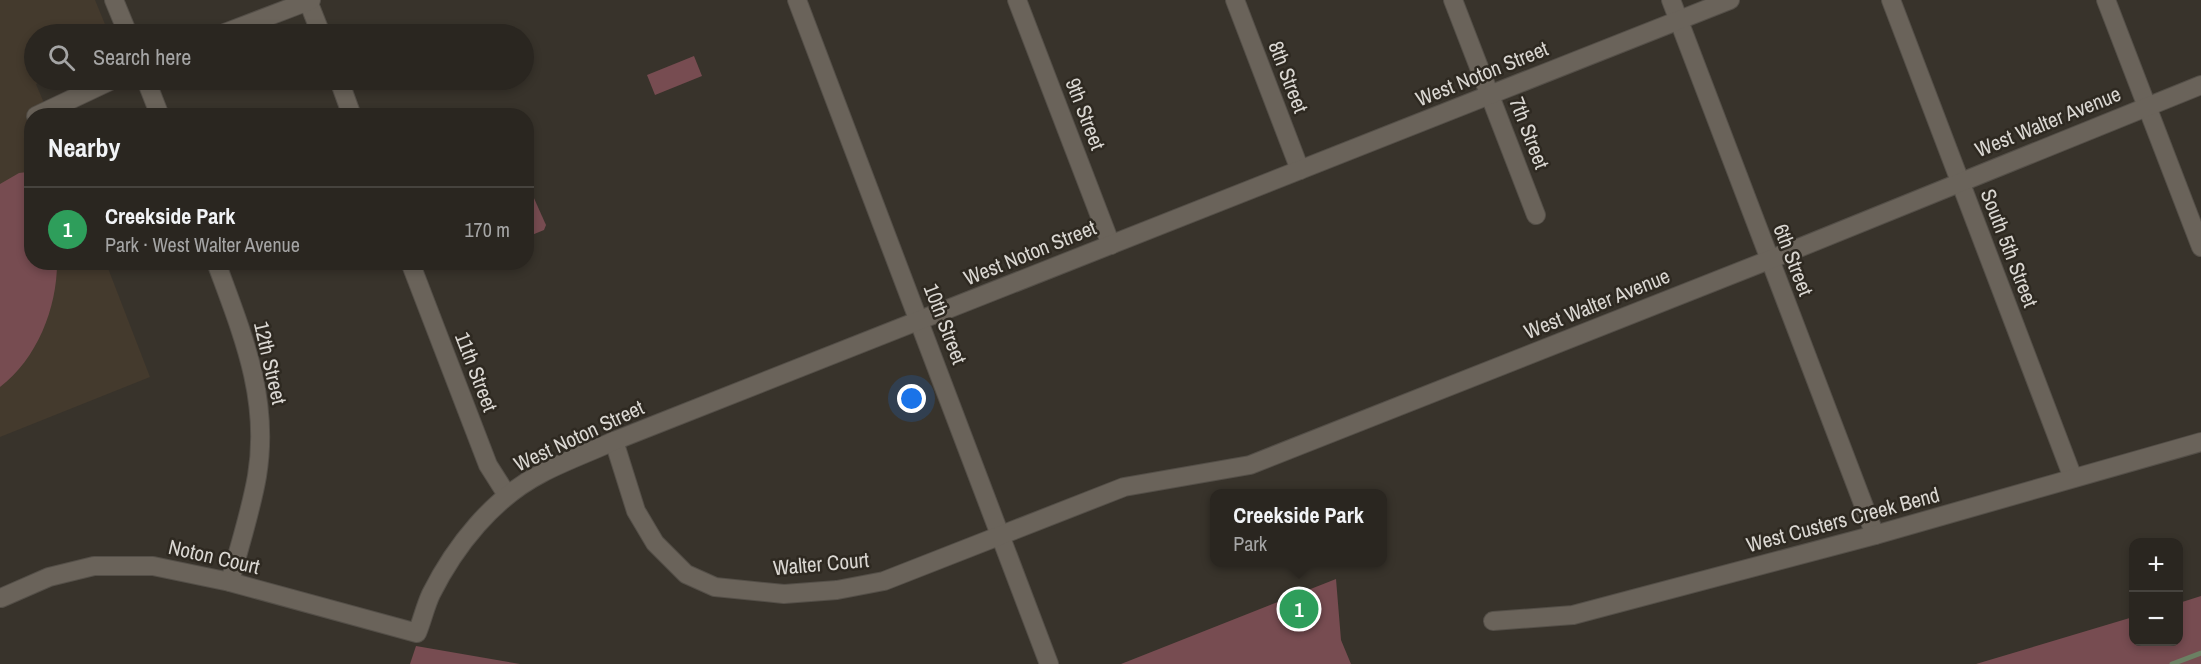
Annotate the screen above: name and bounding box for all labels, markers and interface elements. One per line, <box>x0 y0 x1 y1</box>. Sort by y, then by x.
search box <box>24 24 534 90</box>
street label: West Noton Street <box>1411 34 1553 113</box>
street label: 8th Street <box>1262 37 1315 117</box>
icon: search <box>45 41 78 74</box>
text: Search here <box>93 42 191 72</box>
street label: 9th Street <box>1059 74 1112 154</box>
street label: West Walter Avenue <box>1971 79 2125 164</box>
street label: 7th Street <box>1503 93 1556 173</box>
text: Nearby <box>48 130 120 165</box>
street label: South 5th Street <box>1974 185 2045 311</box>
text: Creekside Park <box>105 201 235 231</box>
street label: West Noton Street <box>959 213 1101 292</box>
text: 1 <box>63 216 72 243</box>
text: 170 m <box>464 216 510 243</box>
street label: 6th Street <box>1767 220 1820 300</box>
text: Park · West Walter Avenue <box>105 231 300 258</box>
street label: West Walter Avenue <box>1520 261 1674 346</box>
street label: 10th Street <box>917 279 974 369</box>
street label: 12th Street <box>247 319 294 407</box>
street label: 11th Street <box>448 328 505 416</box>
your location <box>897 384 926 413</box>
street label: West Noton Street <box>509 393 649 478</box>
street label: West Custers Creek Bend <box>1743 480 1943 559</box>
popup <box>1210 489 1387 567</box>
text: Creekside Park <box>1233 500 1364 530</box>
text: Park <box>1233 530 1267 557</box>
street label: Noton Court <box>166 532 263 581</box>
map controls <box>2129 538 2183 646</box>
button: + <box>2129 538 2183 592</box>
street label: Walter Court <box>772 545 870 582</box>
pin: 1 <box>1280 586 1318 632</box>
button: − <box>2129 592 2183 646</box>

